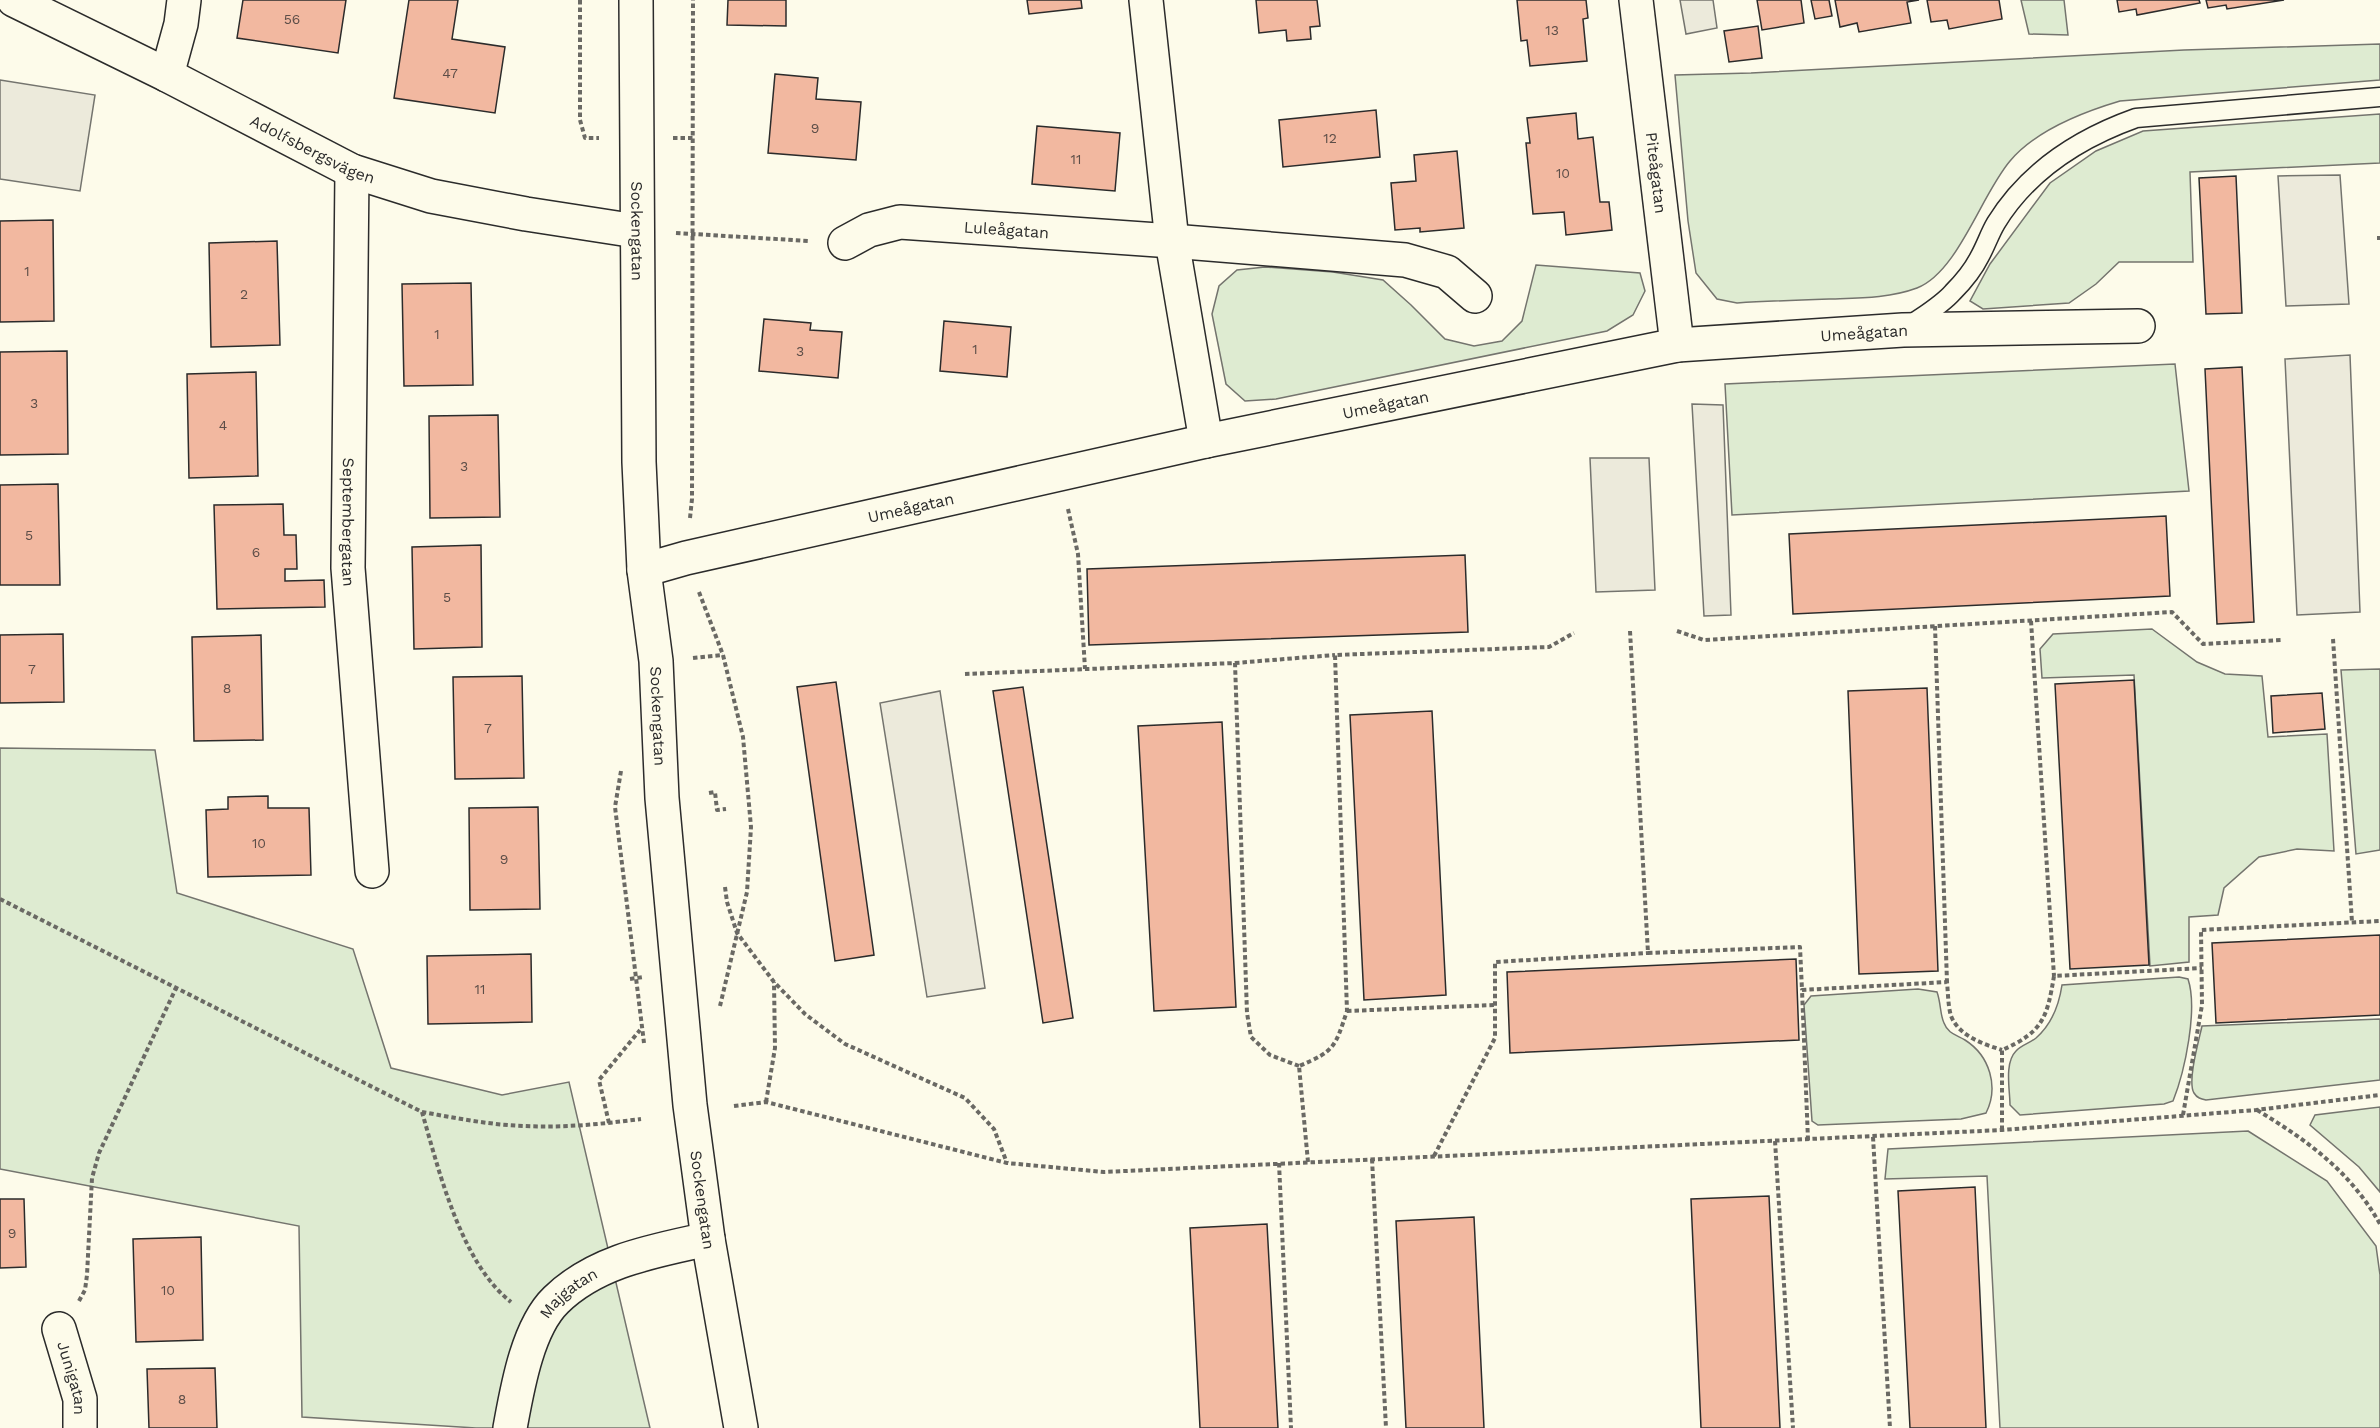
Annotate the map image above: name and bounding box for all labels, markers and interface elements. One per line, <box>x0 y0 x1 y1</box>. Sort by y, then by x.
house number: 56 <box>284 11 300 27</box>
house number: 13 <box>1545 22 1559 38</box>
house number: 47 <box>442 65 458 81</box>
street label: Adolfsbergsvägen <box>247 110 377 187</box>
house number: 9 <box>811 120 819 136</box>
house number: 12 <box>1323 130 1337 146</box>
street label: Piteågatan <box>1642 131 1671 215</box>
house number: 11 <box>1071 151 1081 167</box>
house number: 10 <box>1556 165 1570 181</box>
street label: Sockengatan <box>628 181 647 281</box>
street label: Luleågatan <box>963 217 1050 242</box>
house number: 1 <box>24 263 30 279</box>
house number: 2 <box>240 286 248 302</box>
street label: Umeågatan <box>1820 320 1908 345</box>
house number: 1 <box>434 326 440 342</box>
house number: 1 <box>972 341 978 357</box>
house number: 3 <box>796 343 804 359</box>
street label: Umeågatan <box>1341 386 1431 422</box>
house number: 3 <box>30 395 38 411</box>
house number: 4 <box>219 417 227 433</box>
street label: Septembergatan <box>338 457 359 587</box>
house number: 3 <box>460 458 468 474</box>
street label: Umeågatan <box>866 489 956 526</box>
house number: 5 <box>25 527 33 543</box>
house number: 6 <box>252 544 260 560</box>
house number: 5 <box>443 589 451 605</box>
house number: 7 <box>28 661 36 677</box>
street label: Sockengatan <box>647 666 670 766</box>
house number: 8 <box>223 680 231 696</box>
house number: 7 <box>484 720 492 736</box>
house number: 10 <box>252 835 266 851</box>
house number: 9 <box>500 851 508 867</box>
house number: 11 <box>475 981 485 997</box>
street label: Sockengatan <box>687 1149 719 1251</box>
house number: 9 <box>8 1225 16 1241</box>
street label: Majgatan <box>535 1263 600 1322</box>
house number: 10 <box>161 1282 175 1298</box>
street label: Junigatan <box>54 1339 90 1415</box>
house number: 8 <box>178 1391 186 1407</box>

